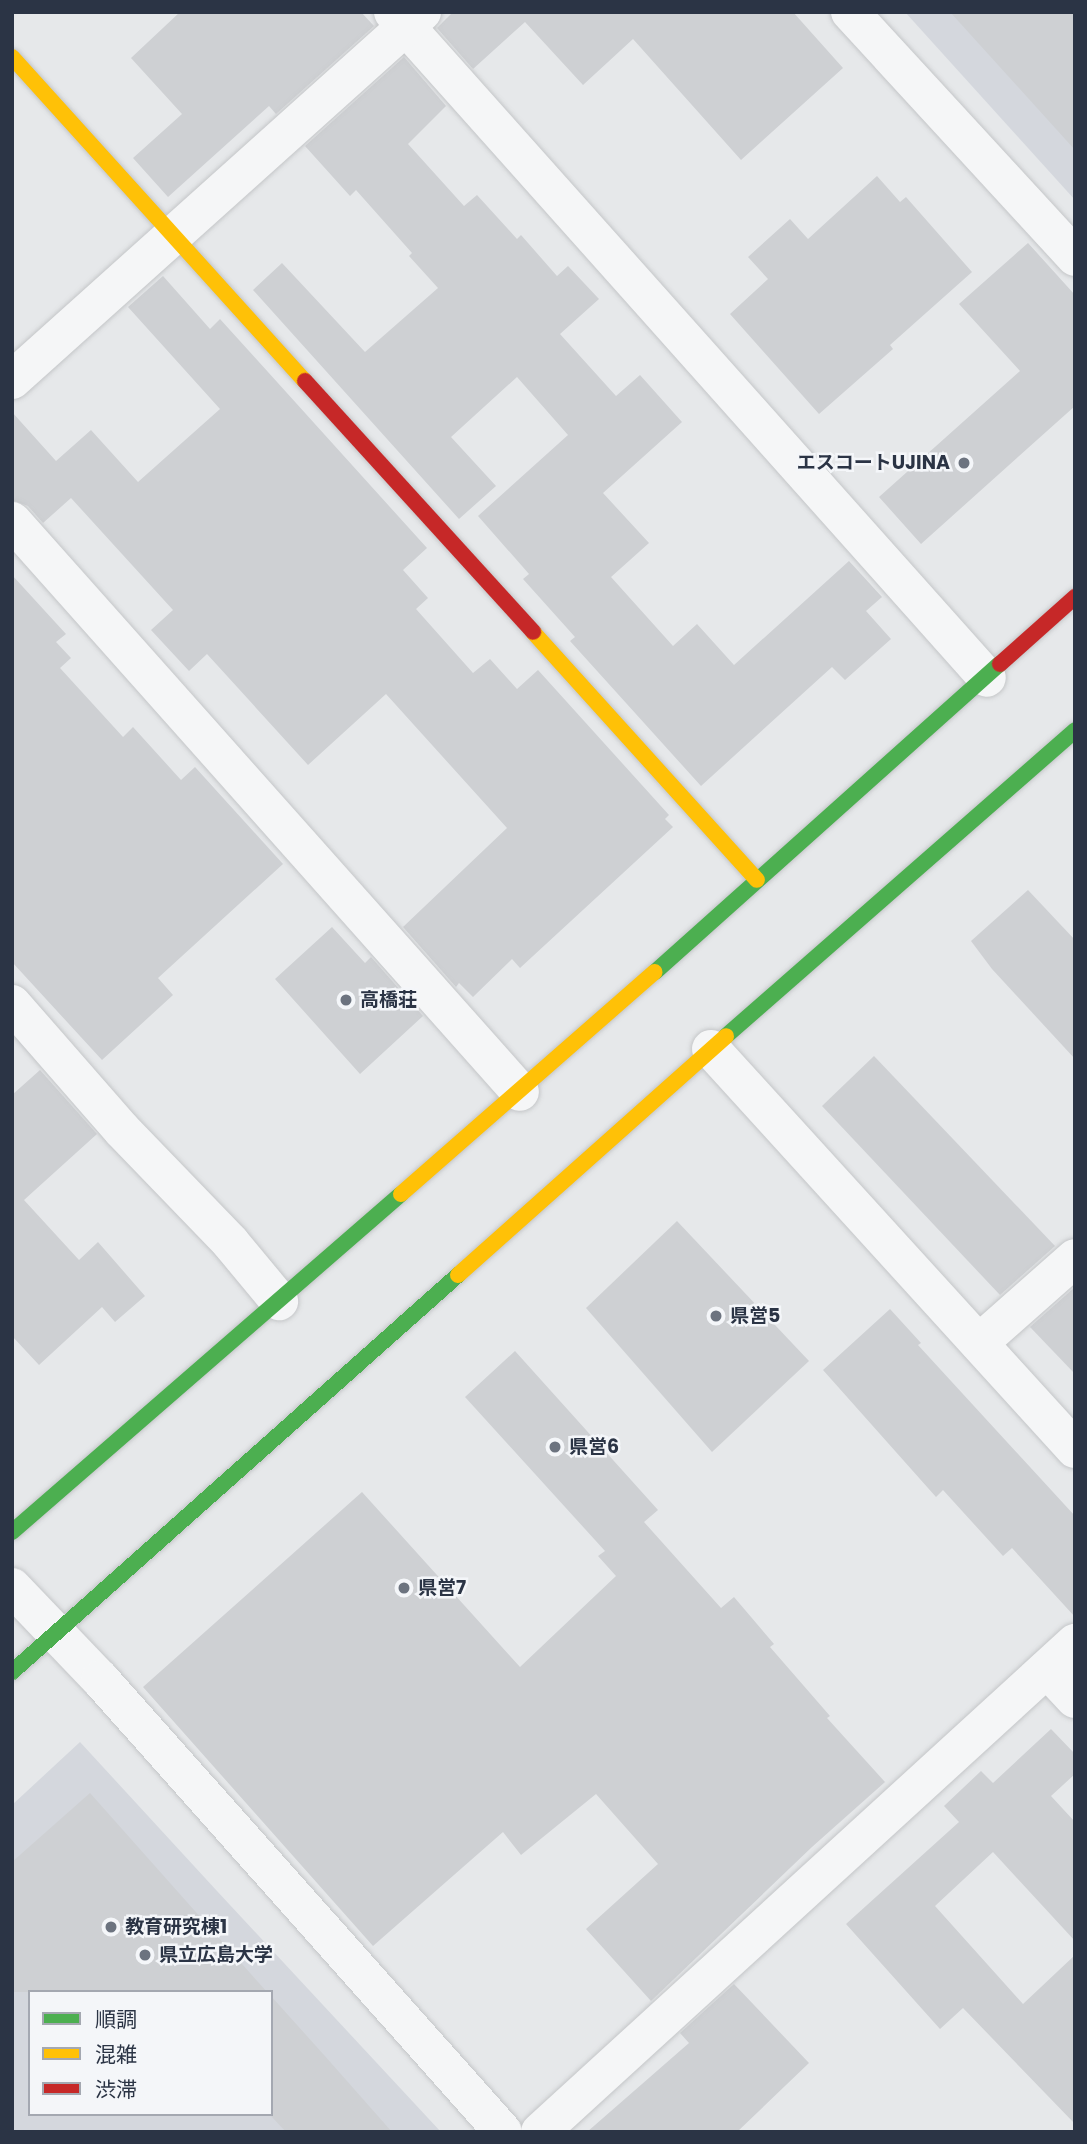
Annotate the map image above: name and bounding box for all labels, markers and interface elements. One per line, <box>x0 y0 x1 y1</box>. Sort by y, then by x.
place label: エスコートUJINA <box>797 452 950 474</box>
marker: エスコートUJINA <box>956 455 972 471</box>
place label: 高橋荘 <box>360 989 417 1011</box>
marker: 高橋荘 <box>338 992 354 1008</box>
place label: 県営5 <box>730 1305 780 1327</box>
marker: 県営5 <box>708 1308 724 1324</box>
place label: 県営6 <box>569 1436 619 1458</box>
marker: 県営6 <box>547 1439 563 1455</box>
place label: 県営7 <box>418 1577 466 1599</box>
marker: 県営7 <box>396 1580 412 1596</box>
place label: 教育研究棟1 <box>125 1916 227 1938</box>
marker: 教育研究棟1 <box>103 1919 119 1935</box>
place label: 県立広島大学 <box>159 1944 273 1966</box>
marker: 県立広島大学 <box>137 1947 153 1963</box>
legend <box>28 1990 273 2116</box>
text: 順調 <box>95 2005 137 2034</box>
text: 混雑 <box>95 2040 137 2069</box>
text: 渋滞 <box>95 2075 137 2104</box>

